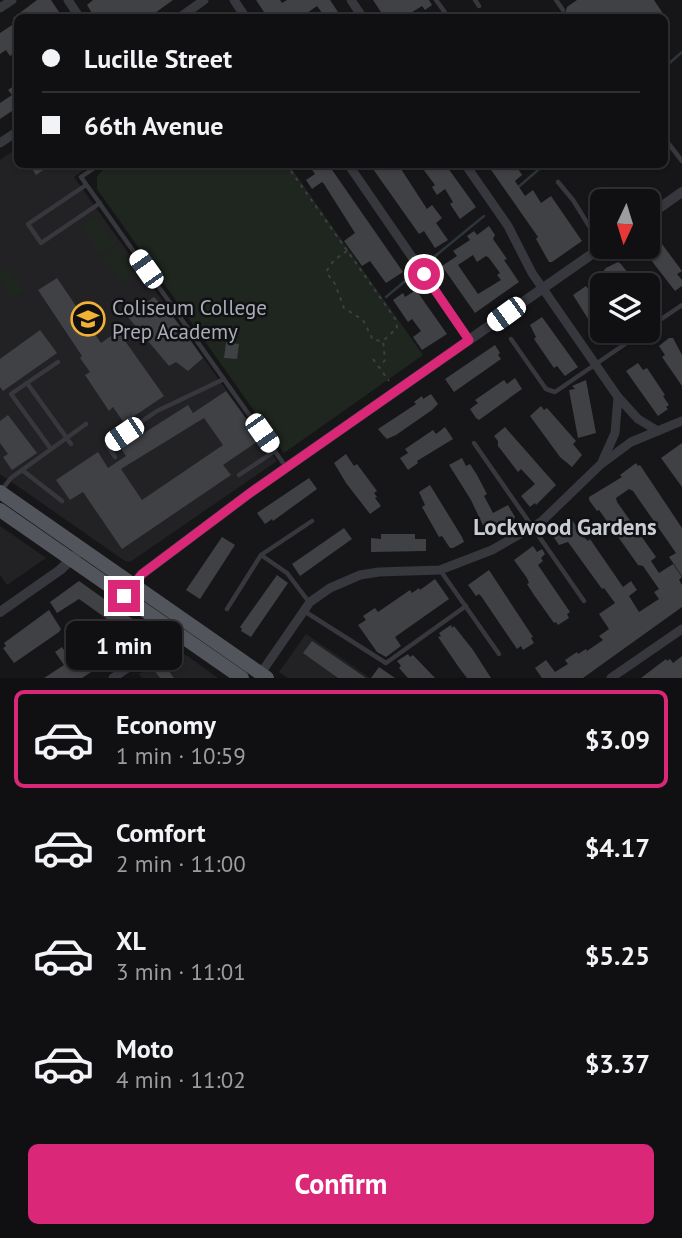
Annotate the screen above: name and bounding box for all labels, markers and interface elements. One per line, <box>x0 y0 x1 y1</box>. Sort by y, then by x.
text: Lucille Street <box>84 42 232 75</box>
text: 66th Avenue <box>84 109 223 142</box>
north arrow <box>590 189 660 259</box>
map controls <box>590 189 660 343</box>
car <box>126 246 167 292</box>
route start <box>408 258 440 290</box>
button: layers <box>590 273 660 343</box>
car <box>483 293 530 335</box>
place label: Coliseum College Prep Academy <box>112 294 267 345</box>
school or university icon: Coliseum College Prep Academy <box>69 300 107 338</box>
car <box>242 410 283 456</box>
car <box>101 414 148 454</box>
district label: Lockwood Gardens <box>473 512 657 541</box>
route end <box>108 580 140 612</box>
callout: 1 min <box>66 620 182 670</box>
text: 1 min <box>96 631 152 660</box>
icon: car <box>32 708 95 771</box>
text: Economy <box>116 708 216 741</box>
text: $3.09 <box>585 723 650 756</box>
text: 1 min · 10:59 <box>116 741 246 770</box>
icon: car <box>32 816 95 879</box>
text: Comfort <box>116 816 206 849</box>
text: $4.17 <box>585 831 650 864</box>
text: 2 min · 11:00 <box>116 849 246 878</box>
icon: car <box>32 924 95 987</box>
text: XL <box>116 924 146 957</box>
text: $5.25 <box>585 939 650 972</box>
text: 3 min · 11:01 <box>116 957 246 986</box>
icon: car <box>32 1032 95 1095</box>
text: Moto <box>116 1032 174 1065</box>
text: $3.37 <box>585 1047 650 1080</box>
text: 4 min · 11:02 <box>116 1065 246 1094</box>
button: Confirm <box>28 1144 654 1224</box>

